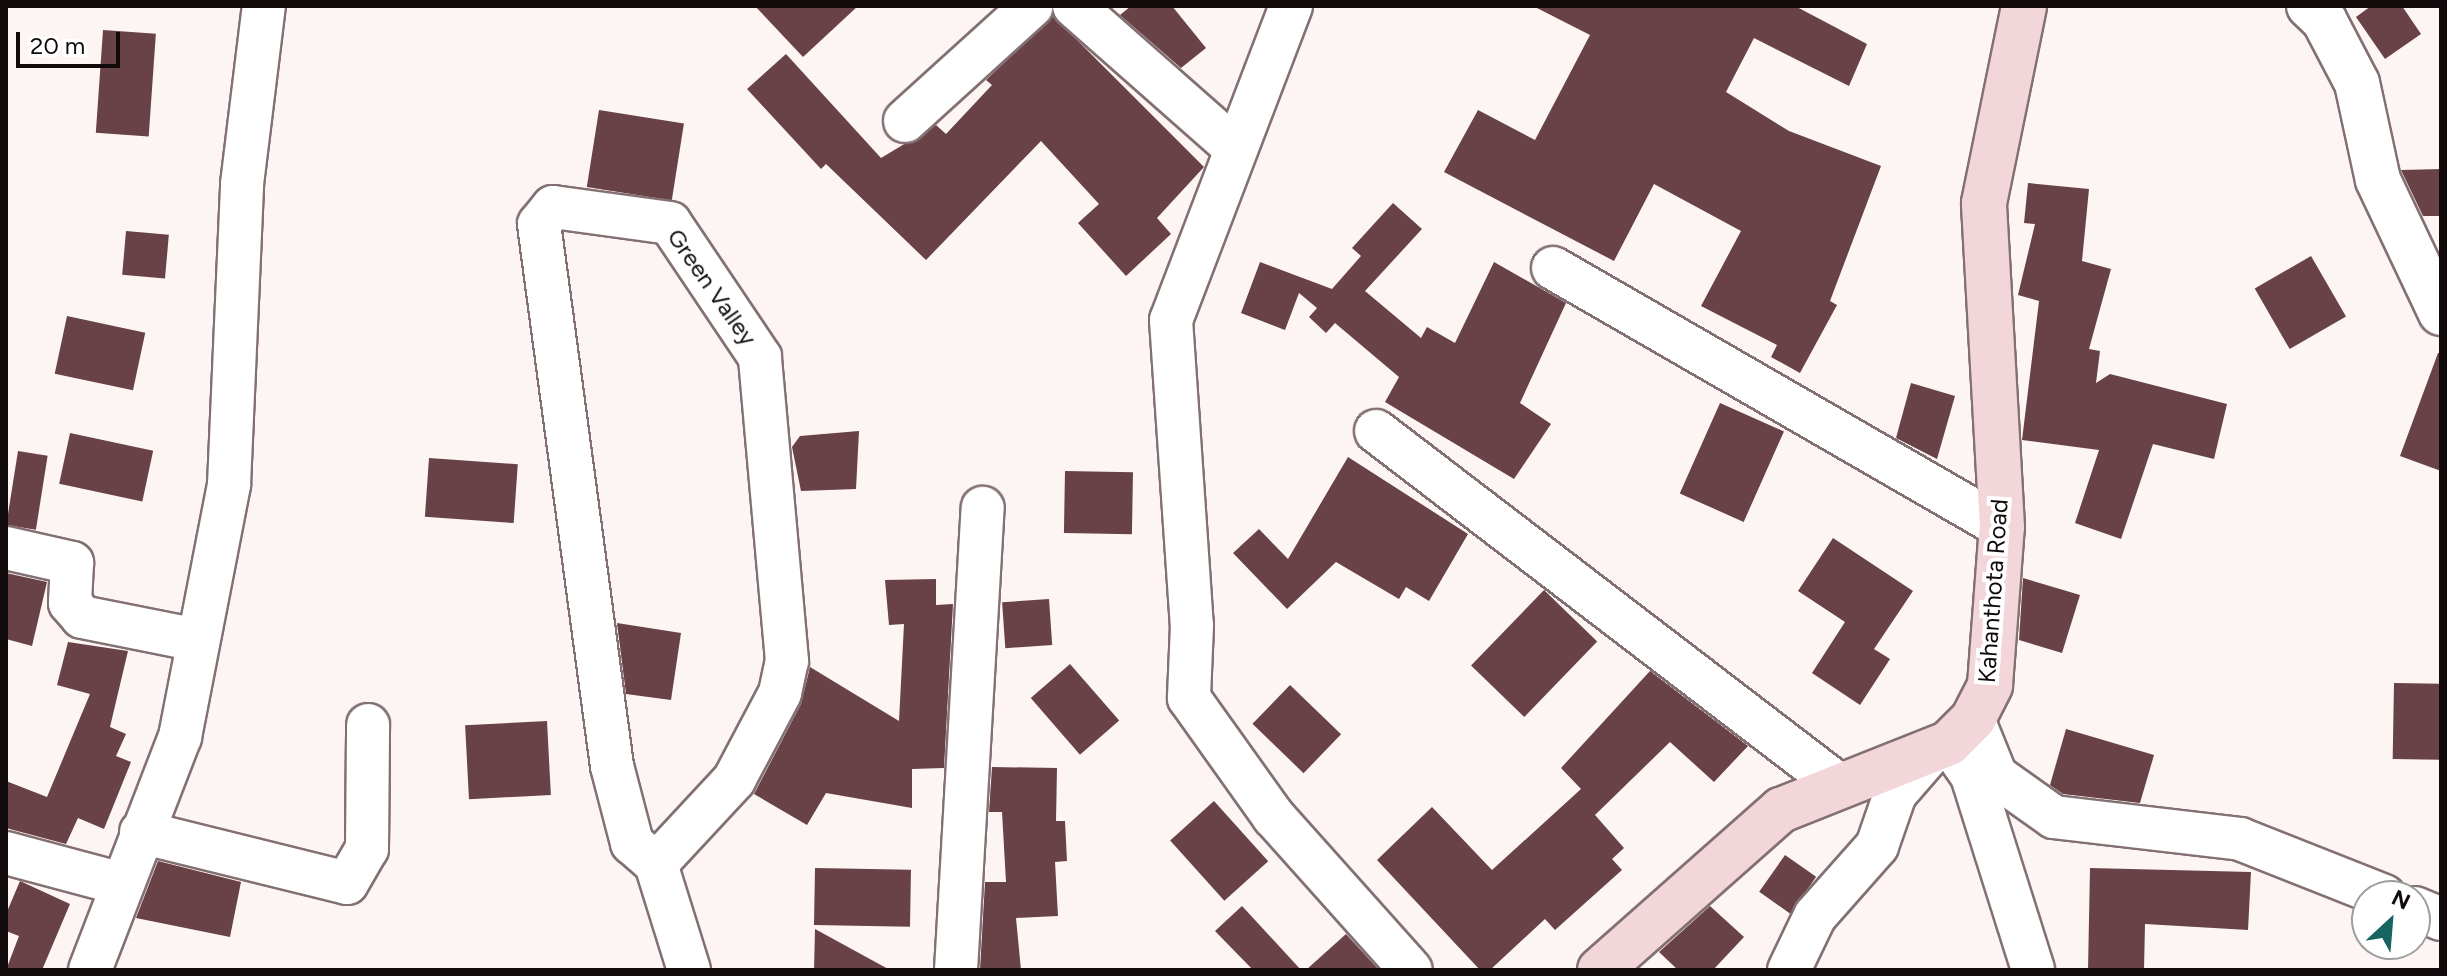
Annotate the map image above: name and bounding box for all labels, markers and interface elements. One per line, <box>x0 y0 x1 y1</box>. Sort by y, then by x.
scale bar <box>20 16 124 66</box>
text: 20 m <box>30 31 85 60</box>
street label: Green Valley <box>661 223 763 351</box>
street label: Kahanthota Road <box>1972 498 2014 684</box>
north arrow <box>2351 880 2431 960</box>
text: N <box>2387 884 2414 916</box>

